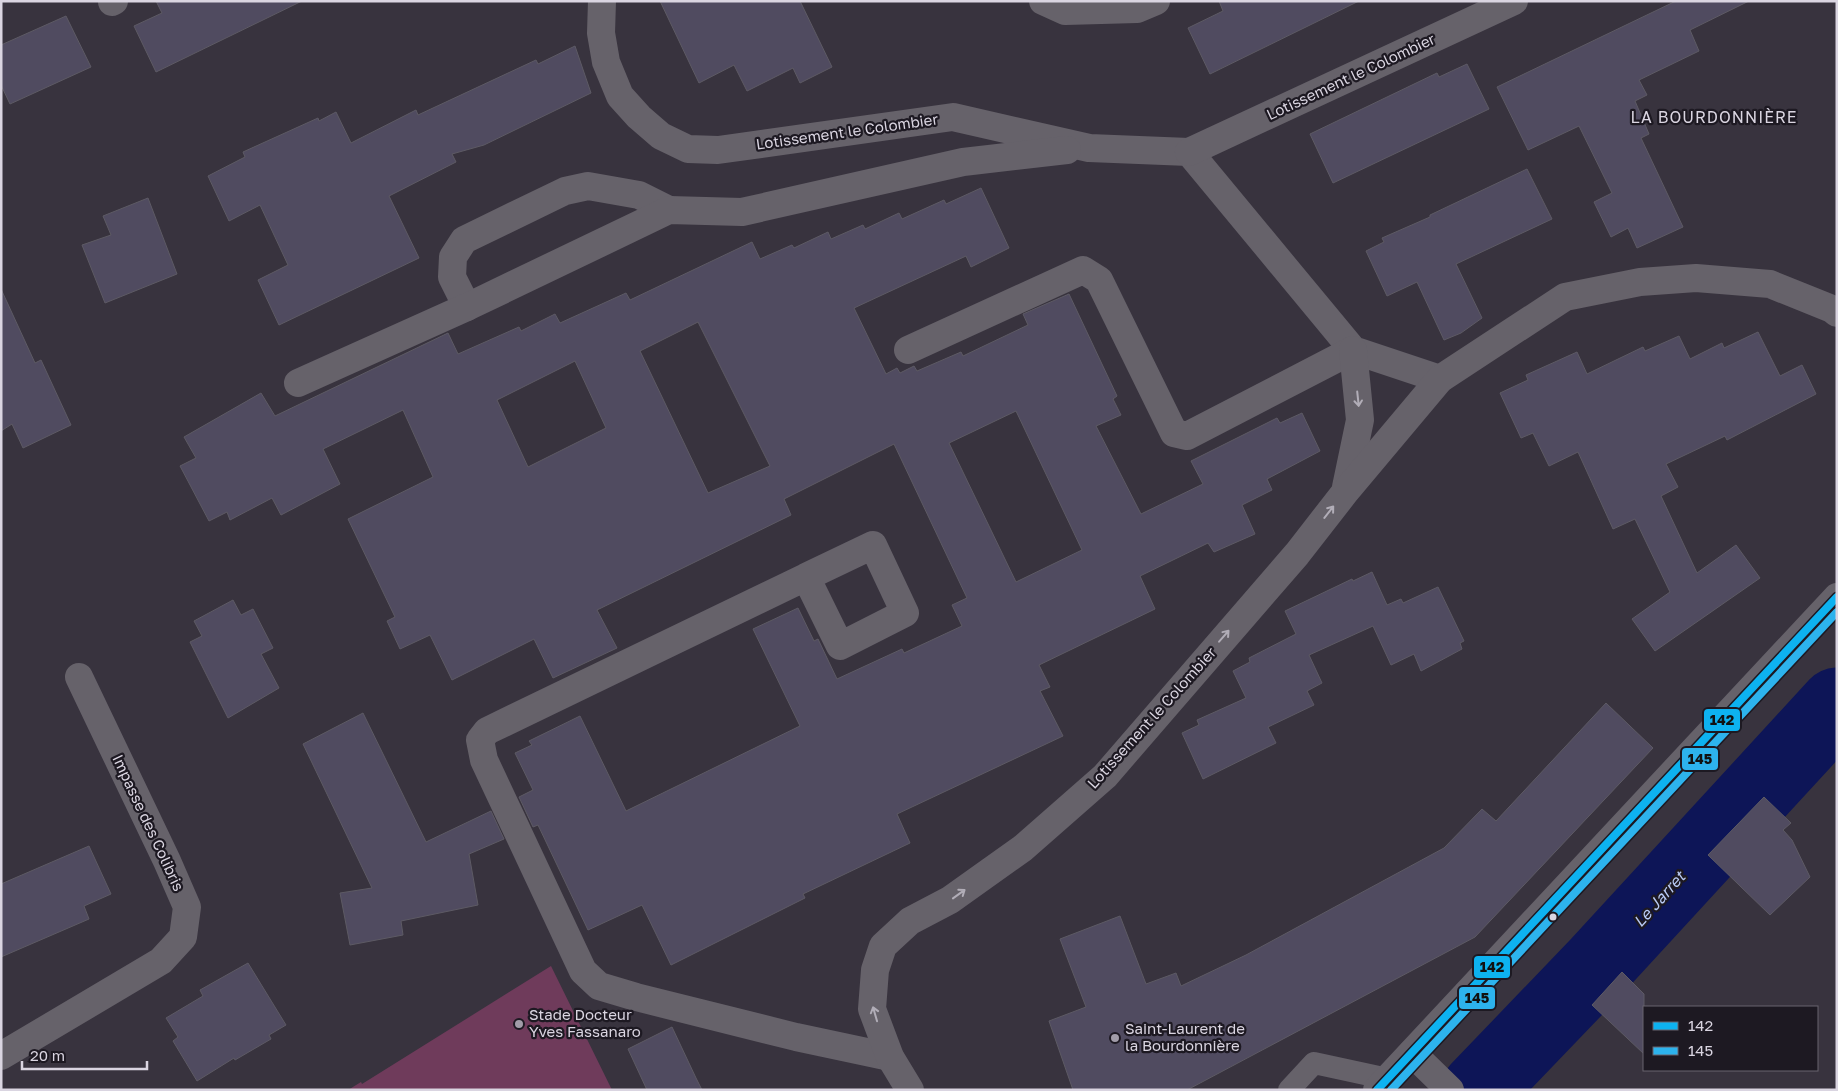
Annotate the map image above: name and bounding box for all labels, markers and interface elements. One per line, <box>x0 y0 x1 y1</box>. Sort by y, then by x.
street label: Lotissement le Colombier <box>1263 29 1438 123</box>
district label: LA BOURDONNIÈRE <box>1630 107 1798 127</box>
street label: Lotissement le Colombier <box>755 109 939 153</box>
one-way arrow <box>1353 391 1363 407</box>
one-way arrow <box>1324 506 1335 519</box>
one-way arrow <box>1219 630 1230 643</box>
street label: Lotissement le Colombier <box>1083 643 1220 792</box>
line badge: 142 <box>1703 708 1741 732</box>
text: 142 <box>1710 711 1735 728</box>
line badge: 145 <box>1681 747 1719 771</box>
text: 145 <box>1688 750 1713 767</box>
street label: Impasse des Colibris <box>109 751 189 894</box>
water label: Le Jarret <box>1629 866 1690 931</box>
one-way arrow <box>951 889 965 899</box>
unlabelled marker <box>1548 912 1558 922</box>
line badge: 142 <box>1473 955 1511 979</box>
text: 142 <box>1480 958 1505 975</box>
line badge: 145 <box>1458 986 1496 1010</box>
text: 145 <box>1465 989 1490 1006</box>
place label: Stade Docteur Yves Fassanaro <box>529 1005 641 1040</box>
legend <box>1643 1006 1818 1071</box>
one-way arrow <box>869 1007 879 1023</box>
text: 142 <box>1688 1016 1713 1034</box>
marker: Stade Docteur Yves Fassanaro <box>513 1018 525 1030</box>
place label: Saint-Laurent de la Bourdonnière <box>1125 1019 1245 1054</box>
marker: Saint-Laurent de la Bourdonnière <box>1109 1032 1121 1044</box>
scale bar <box>22 1038 148 1070</box>
text: 145 <box>1688 1041 1713 1059</box>
text: 20 m <box>30 1046 65 1064</box>

